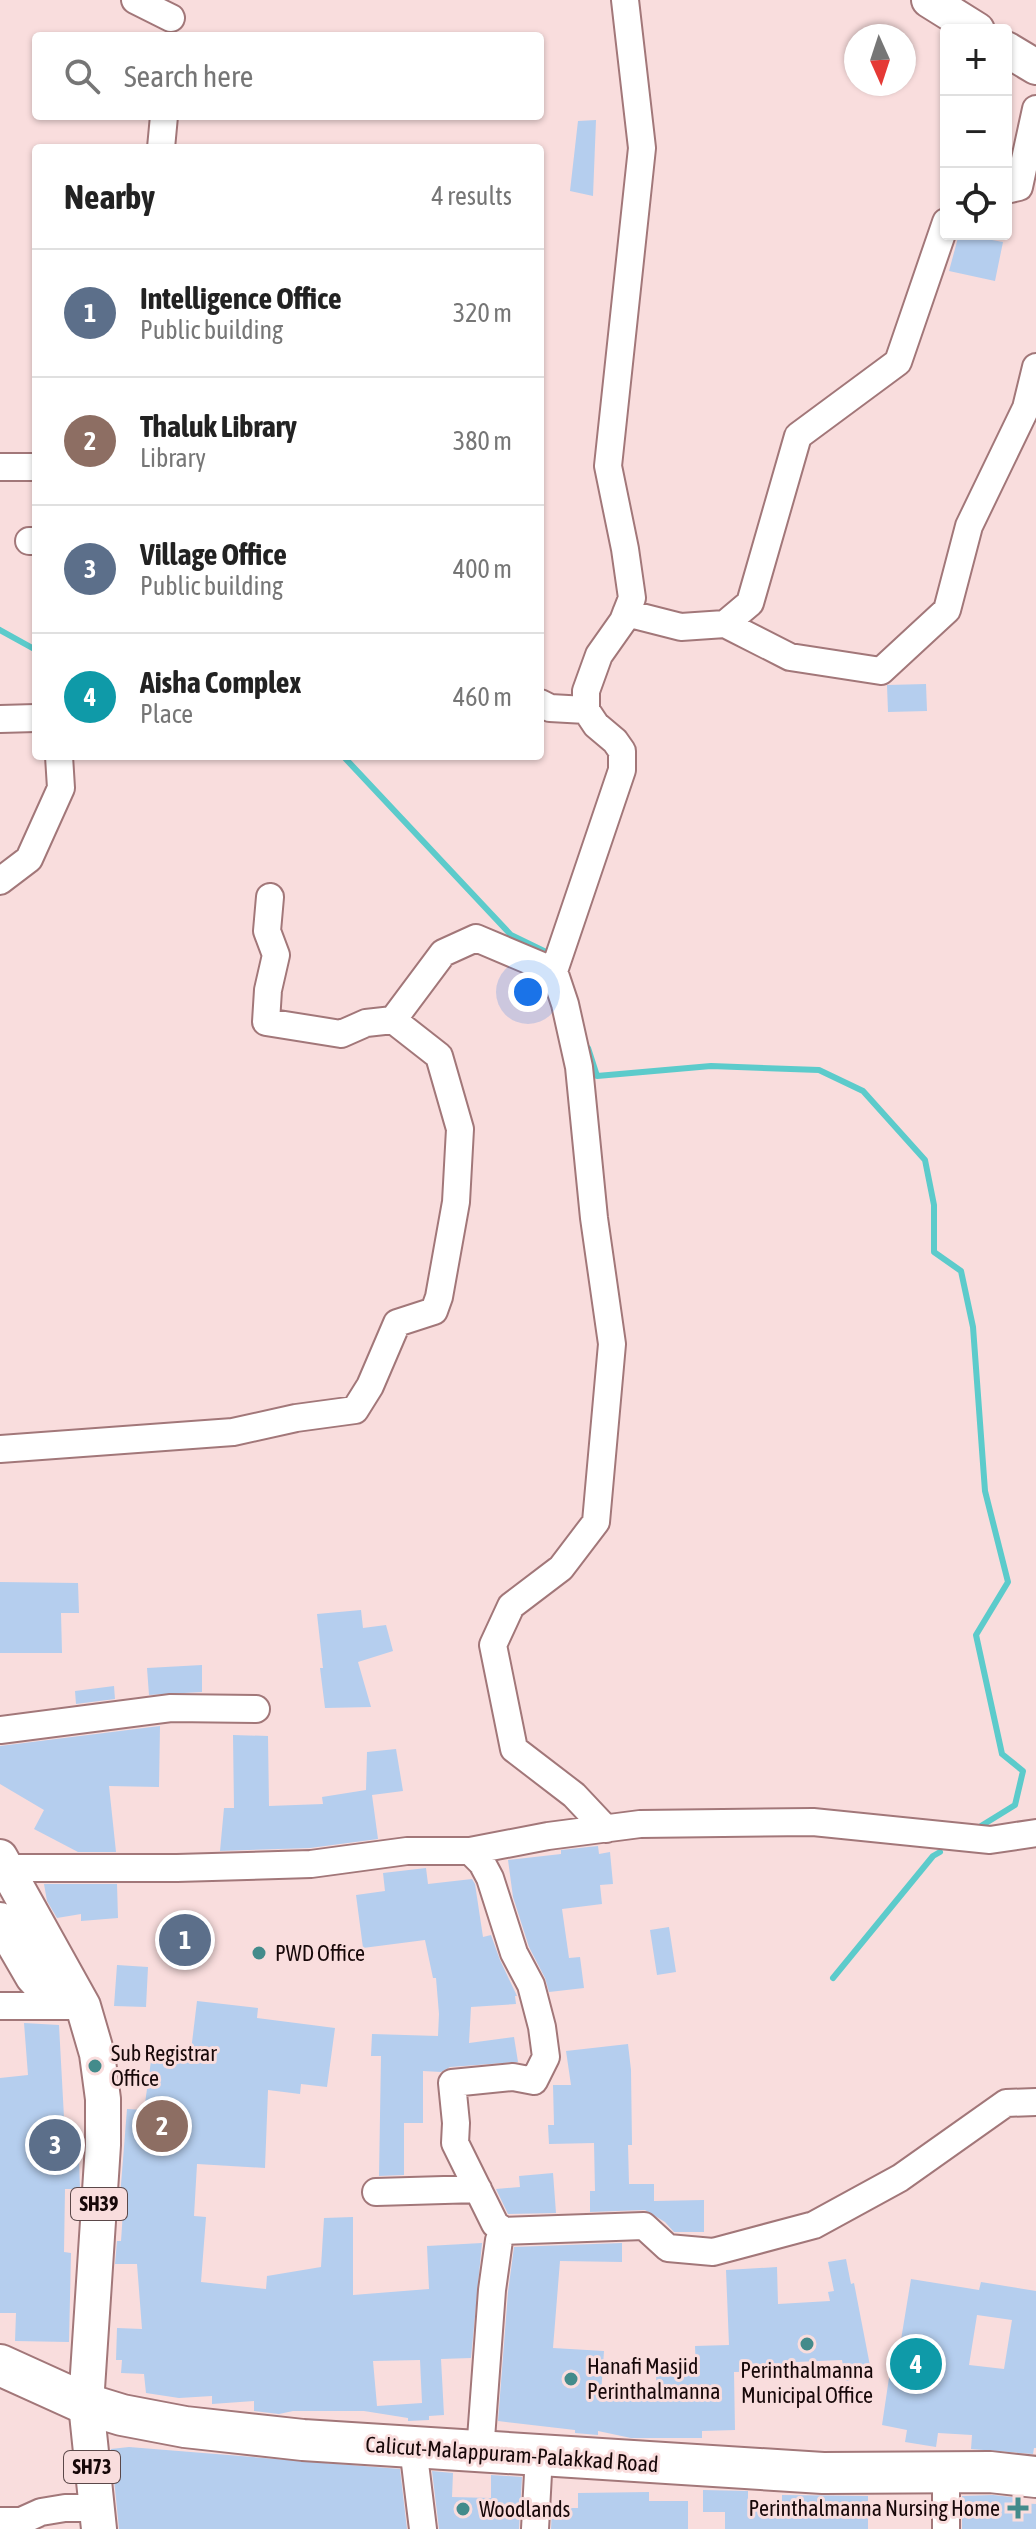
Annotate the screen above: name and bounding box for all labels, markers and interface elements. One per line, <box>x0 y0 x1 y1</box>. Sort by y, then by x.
north arrow <box>844 24 916 96</box>
map controls <box>940 24 1012 240</box>
button: + <box>940 24 1012 96</box>
search box <box>32 32 544 120</box>
icon: search <box>60 54 104 98</box>
text: Search here <box>124 59 253 93</box>
button: − <box>940 96 1012 168</box>
button: locate <box>940 168 1012 240</box>
text: Nearby <box>64 177 155 216</box>
text: 4 results <box>431 181 512 211</box>
text: Intelligence Office <box>140 281 342 315</box>
text: 1 <box>84 298 96 328</box>
text: 320 m <box>453 298 512 328</box>
text: Public building <box>140 315 283 345</box>
text: Thaluk Library <box>140 409 297 443</box>
text: 2 <box>84 426 96 456</box>
text: 380 m <box>453 426 512 456</box>
text: Library <box>140 443 206 473</box>
text: Village Office <box>140 537 287 571</box>
text: 3 <box>84 554 96 584</box>
text: 400 m <box>453 554 512 584</box>
text: Public building <box>140 571 283 601</box>
text: Aisha Complex <box>140 665 301 699</box>
text: 4 <box>84 682 96 712</box>
text: 460 m <box>453 682 512 712</box>
text: Place <box>140 699 193 729</box>
your location <box>508 972 548 1012</box>
pin: 1 <box>159 1910 211 1970</box>
place label: PWD Office <box>275 1940 365 1966</box>
marker: PWD Office <box>250 1944 268 1962</box>
place label: Sub Registrar Office <box>111 2040 217 2091</box>
marker: Sub Registrar Office <box>86 2057 104 2075</box>
pin: 2 <box>136 2096 188 2156</box>
pin: 3 <box>29 2115 81 2175</box>
road number: SH39 <box>71 2188 127 2220</box>
pin: 4 <box>890 2334 942 2394</box>
marker: Perinthalmanna Municipal Office <box>798 2335 816 2353</box>
place label: Hanafi Masjid Perinthalmanna <box>587 2353 720 2404</box>
place label: Perinthalmanna Municipal Office <box>740 2357 874 2408</box>
marker: Hanafi Masjid Perinthalmanna <box>562 2370 580 2388</box>
street label: Calicut-Malappuram-Palakkad Road <box>365 2431 659 2477</box>
road number: SH73 <box>64 2451 120 2483</box>
place label: Perinthalmanna Nursing Home <box>748 2495 1000 2521</box>
place label: Woodlands <box>479 2496 571 2522</box>
marker: Perinthalmanna Nursing Home <box>1007 2497 1029 2519</box>
marker: Woodlands <box>454 2500 472 2518</box>

